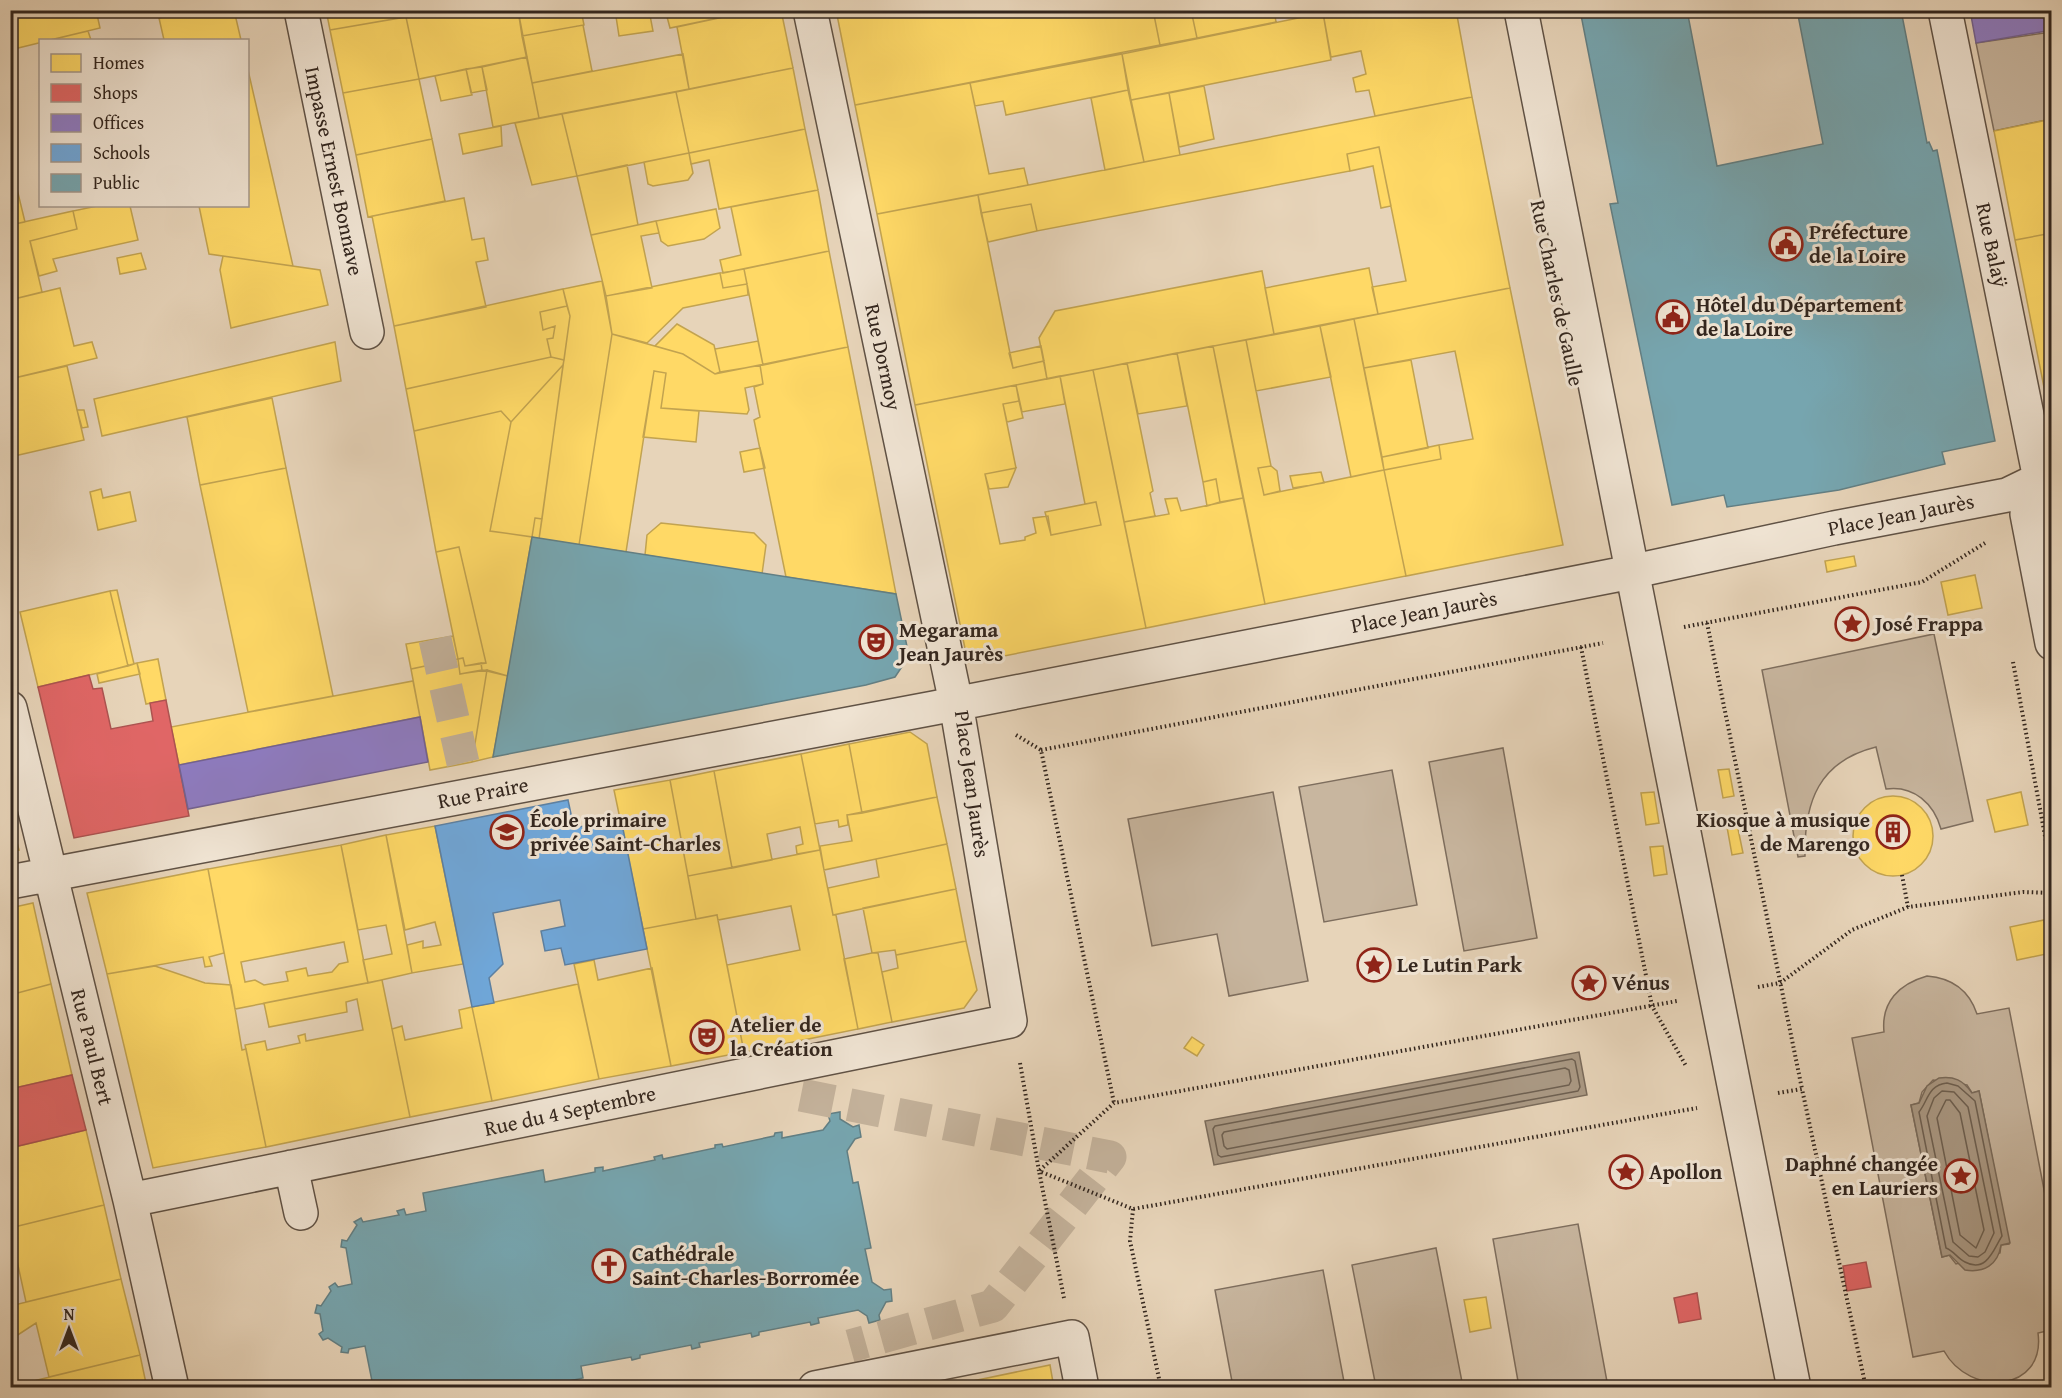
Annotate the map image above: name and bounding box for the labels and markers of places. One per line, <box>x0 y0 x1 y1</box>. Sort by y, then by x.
place label: Préfecture de la Loire <box>1809 216 1908 271</box>
public building icon: Préfecture de la Loire <box>1768 226 1804 262</box>
place label: Hôtel du Département de la Loire <box>1696 289 1903 344</box>
public building icon: Hôtel du Département de la Loire <box>1655 299 1691 335</box>
place icon: José Frappa <box>1834 606 1870 642</box>
place label: José Frappa <box>1872 608 1983 639</box>
place label: Megarama Jean Jaurès <box>896 614 1003 669</box>
theatre icon: Megarama Jean Jaurès <box>858 624 894 660</box>
place label: École primaire privée Saint-Charles <box>530 804 721 859</box>
place label: Kiosque à musique de Marengo <box>1696 804 1870 859</box>
school or university icon: École primaire privée Saint-Charles <box>489 814 525 850</box>
building icon: Kiosque à musique de Marengo <box>1875 814 1911 850</box>
place icon: Le Lutin Park <box>1356 947 1392 983</box>
place label: Le Lutin Park <box>1397 949 1523 980</box>
place icon: Vénus <box>1571 965 1607 1001</box>
place label: Vénus <box>1612 967 1670 998</box>
place label: Atelier de la Création <box>730 1009 833 1064</box>
theatre icon: Atelier de la Création <box>689 1019 725 1055</box>
place label: Daphné changée en Lauriers <box>1785 1148 1938 1203</box>
place icon: Apollon <box>1608 1154 1644 1190</box>
place label: Apollon <box>1649 1156 1723 1187</box>
place icon: Daphné changée en Lauriers <box>1943 1158 1979 1194</box>
place label: Cathédrale Saint-Charles-Borromée <box>632 1238 859 1293</box>
church icon: Cathédrale Saint-Charles-Borromée <box>591 1248 627 1284</box>

